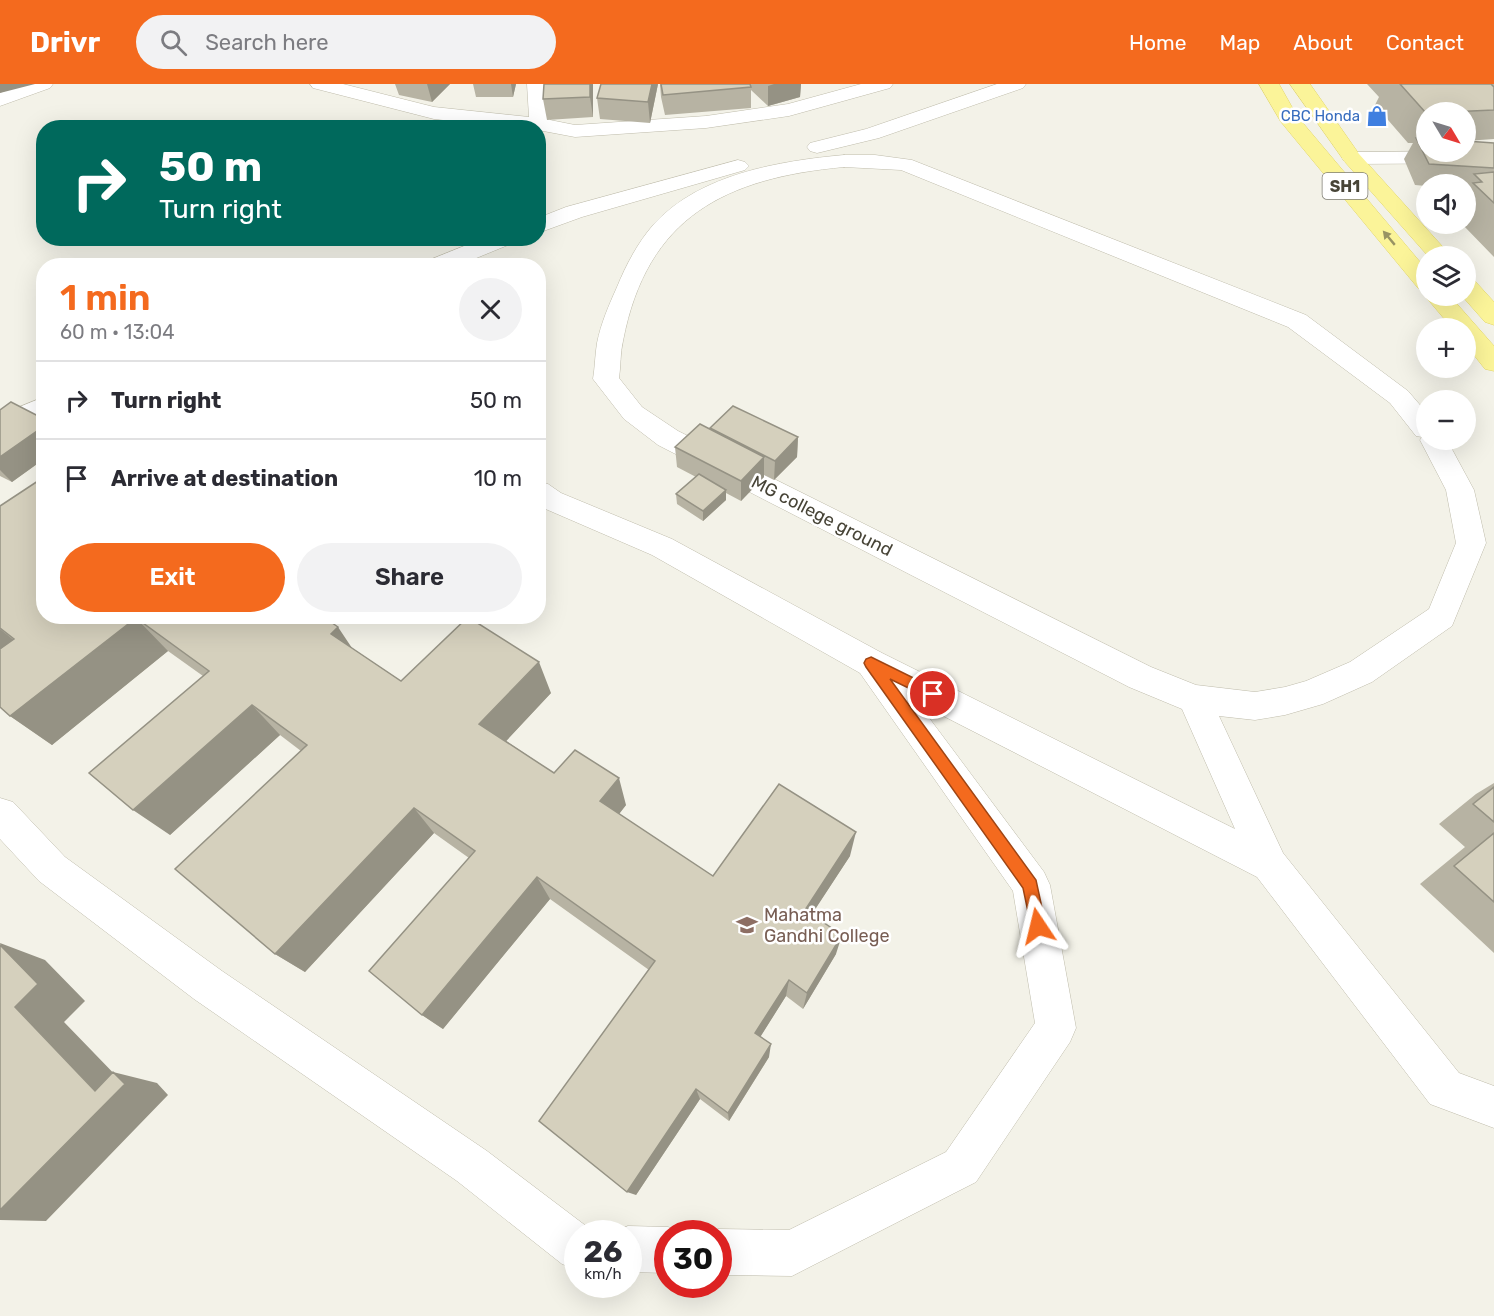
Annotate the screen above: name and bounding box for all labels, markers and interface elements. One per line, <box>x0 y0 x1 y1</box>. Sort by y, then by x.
search box <box>136 15 556 69</box>
text: Drivr <box>30 26 100 59</box>
icon: search <box>157 26 190 59</box>
text: Search here <box>205 29 329 56</box>
text: Home <box>1129 30 1186 55</box>
text: Map <box>1219 30 1260 55</box>
text: About <box>1293 30 1353 55</box>
text: Contact <box>1386 30 1464 55</box>
north arrow <box>1416 102 1476 162</box>
map controls <box>1416 102 1476 450</box>
shop icon: CBC Honda <box>1365 104 1389 128</box>
place label: CBC Honda <box>1281 107 1360 125</box>
text: 50 m <box>159 142 262 192</box>
icon: right <box>60 144 138 222</box>
road number: SH1 <box>1322 173 1368 199</box>
button: sound <box>1416 174 1476 234</box>
text: Turn right <box>159 193 282 225</box>
one-way arrow <box>1383 231 1396 246</box>
button: layers <box>1416 246 1476 306</box>
text: 1 min <box>60 276 151 319</box>
button: close <box>459 278 522 341</box>
button: + <box>1416 318 1476 378</box>
text: 60 m · 13:04 <box>60 320 175 344</box>
icon: right <box>60 384 93 417</box>
text: Turn right <box>111 387 221 414</box>
text: 50 m <box>470 387 522 414</box>
button: − <box>1416 390 1476 450</box>
icon: arrive <box>60 462 93 495</box>
text: Arrive at destination <box>111 465 338 492</box>
text: 10 m <box>474 465 522 492</box>
street label: MG college ground <box>748 471 896 561</box>
button: Exit <box>60 543 285 612</box>
button: Share <box>297 543 522 612</box>
pin <box>907 668 958 719</box>
icon: arrive <box>916 677 949 710</box>
position arrow <box>1006 894 1070 958</box>
place label: Mahatma Gandhi College <box>764 904 890 947</box>
school or university icon: Mahatma Gandhi College <box>735 913 759 937</box>
speed limit sign: 30 <box>654 1220 732 1298</box>
text: 26 <box>583 1234 623 1270</box>
text: km/h <box>584 1265 622 1283</box>

